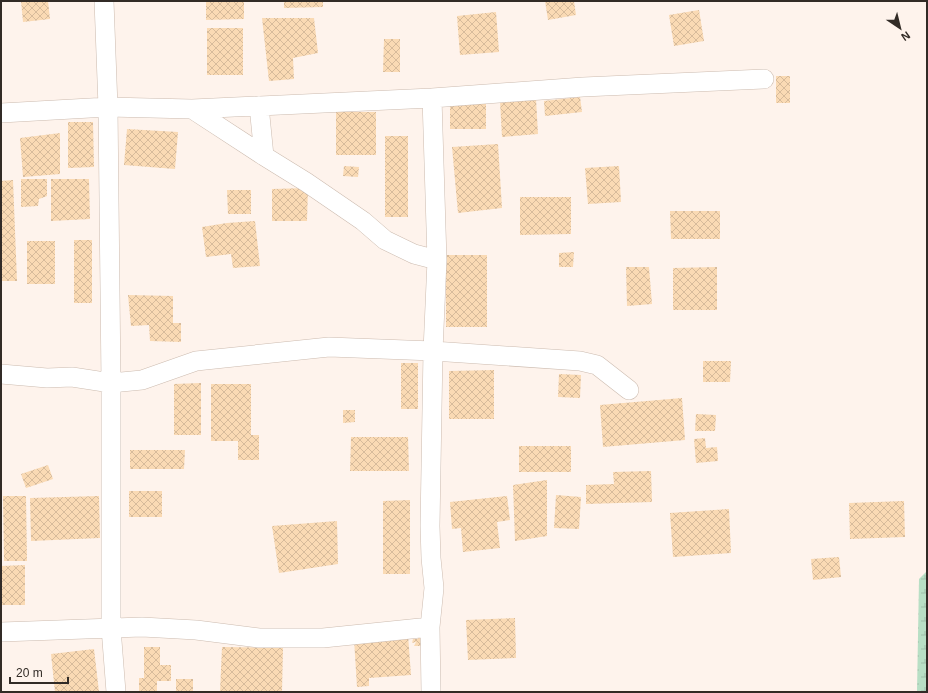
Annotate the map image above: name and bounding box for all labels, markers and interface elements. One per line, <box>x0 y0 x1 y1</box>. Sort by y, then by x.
north arrow <box>880 8 920 48</box>
text: N <box>899 29 912 43</box>
scale bar <box>10 659 68 685</box>
text: 20 m <box>16 666 43 680</box>

